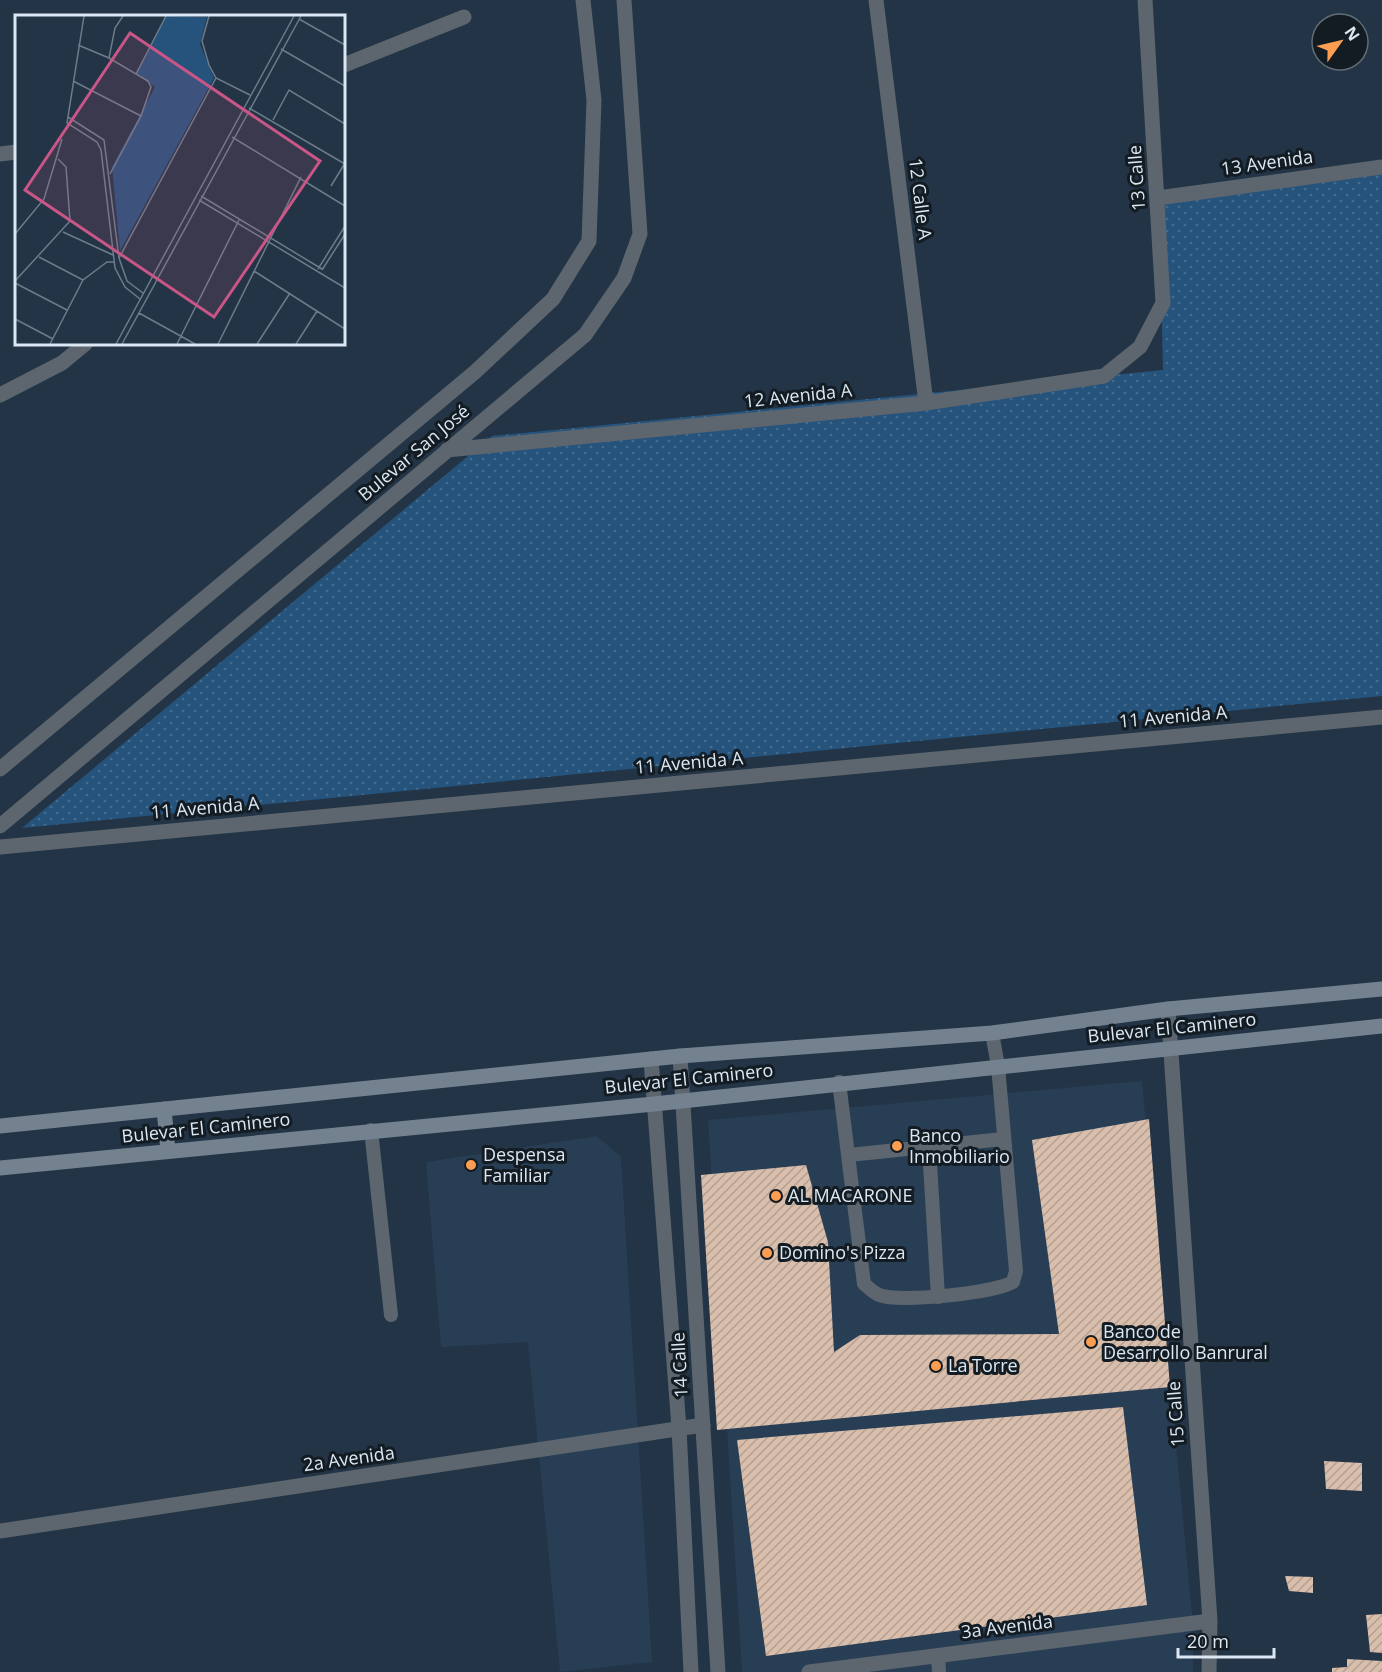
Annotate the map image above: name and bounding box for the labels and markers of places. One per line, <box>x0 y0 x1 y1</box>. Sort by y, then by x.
place label: Banco Inmobiliario <box>909 1123 1010 1168</box>
marker: Banco Inmobiliario <box>890 1139 904 1153</box>
place label: Despensa Familiar <box>483 1142 566 1187</box>
marker: Despensa Familiar <box>464 1158 478 1172</box>
place label: AL MACARONE <box>788 1183 912 1207</box>
marker: AL MACARONE <box>769 1189 783 1203</box>
place label: Domino's Pizza <box>779 1240 905 1264</box>
marker: Domino's Pizza <box>760 1246 774 1260</box>
place label: Banco de Desarrollo Banrural <box>1103 1319 1268 1364</box>
marker: Banco de Desarrollo Banrural <box>1084 1335 1098 1349</box>
place label: La Torre <box>948 1353 1018 1377</box>
marker: La Torre <box>929 1359 943 1373</box>

